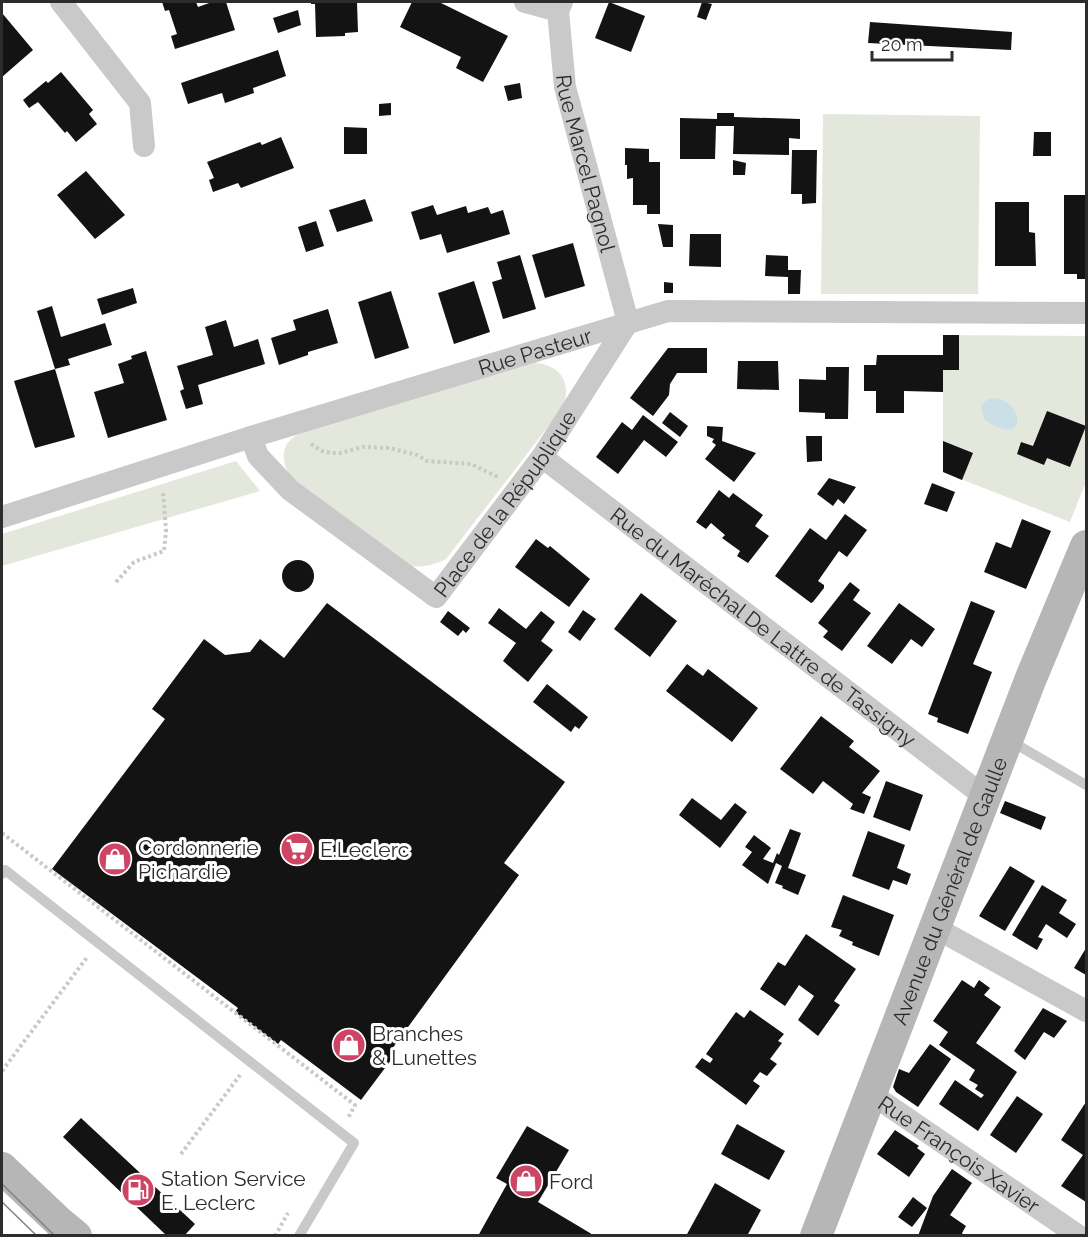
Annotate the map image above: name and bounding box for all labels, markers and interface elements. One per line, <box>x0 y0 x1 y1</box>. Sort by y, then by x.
scale bar <box>872 24 952 62</box>
text: 20 m <box>881 34 923 55</box>
street label: Rue Marcel Pagnol <box>551 73 621 255</box>
street label: Rue Pasteur <box>475 322 595 380</box>
street label: Place de la République <box>428 406 581 602</box>
street label: Rue du Maréchal De Lattre de Tassigny <box>606 502 921 752</box>
street label: Avenue du Général de Gaulle <box>886 753 1012 1028</box>
supermarket icon: E.Leclerc <box>279 831 315 867</box>
place label: Cordonnerie Pichardie <box>138 835 259 884</box>
place label: E.Leclerc <box>320 837 409 862</box>
shop icon: Cordonnerie Pichardie <box>97 841 133 877</box>
place label: Branches & Lunettes <box>372 1021 477 1070</box>
shop icon: Branches & Lunettes <box>331 1027 367 1063</box>
street label: Rue François Xavier <box>874 1090 1045 1218</box>
shop icon: Ford <box>508 1163 544 1199</box>
place label: Station Service E. Leclerc <box>161 1166 306 1215</box>
place label: Ford <box>549 1169 593 1194</box>
fuel station icon: Station Service E. Leclerc <box>120 1172 156 1208</box>

